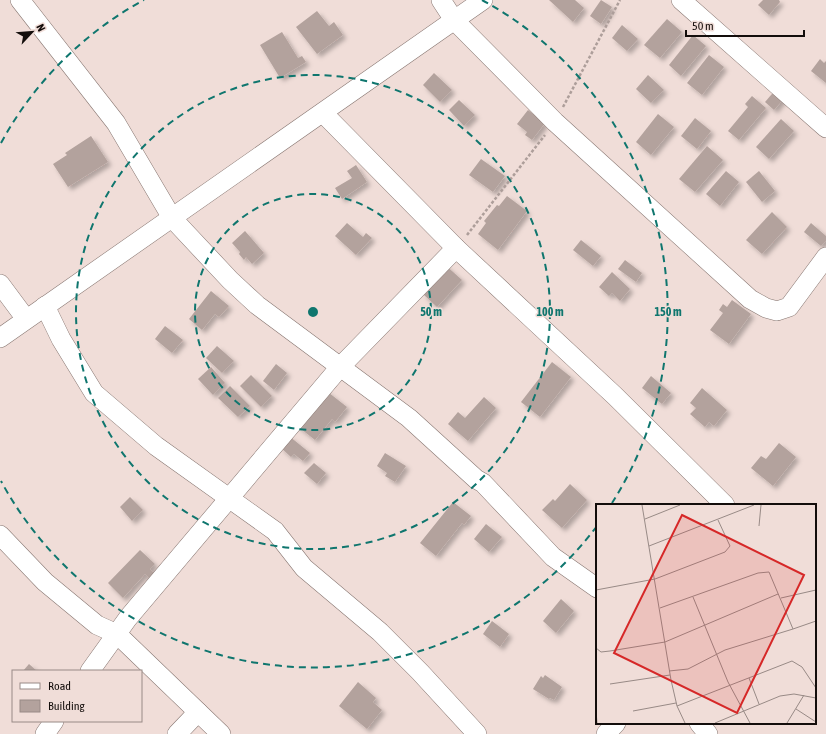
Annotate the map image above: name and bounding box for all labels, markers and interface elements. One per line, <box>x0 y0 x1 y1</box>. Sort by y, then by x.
north arrow <box>12 12 52 52</box>
scale bar <box>686 12 804 38</box>
text: 50 m <box>692 19 714 33</box>
text: N <box>34 22 48 33</box>
centre of rings <box>306 305 320 319</box>
text: 50 m <box>420 305 442 319</box>
text: 100 m <box>536 305 564 319</box>
text: 150 m <box>654 305 682 319</box>
inset map <box>596 504 816 724</box>
legend <box>12 670 142 722</box>
text: Road <box>48 679 71 693</box>
text: Building <box>48 699 86 713</box>

